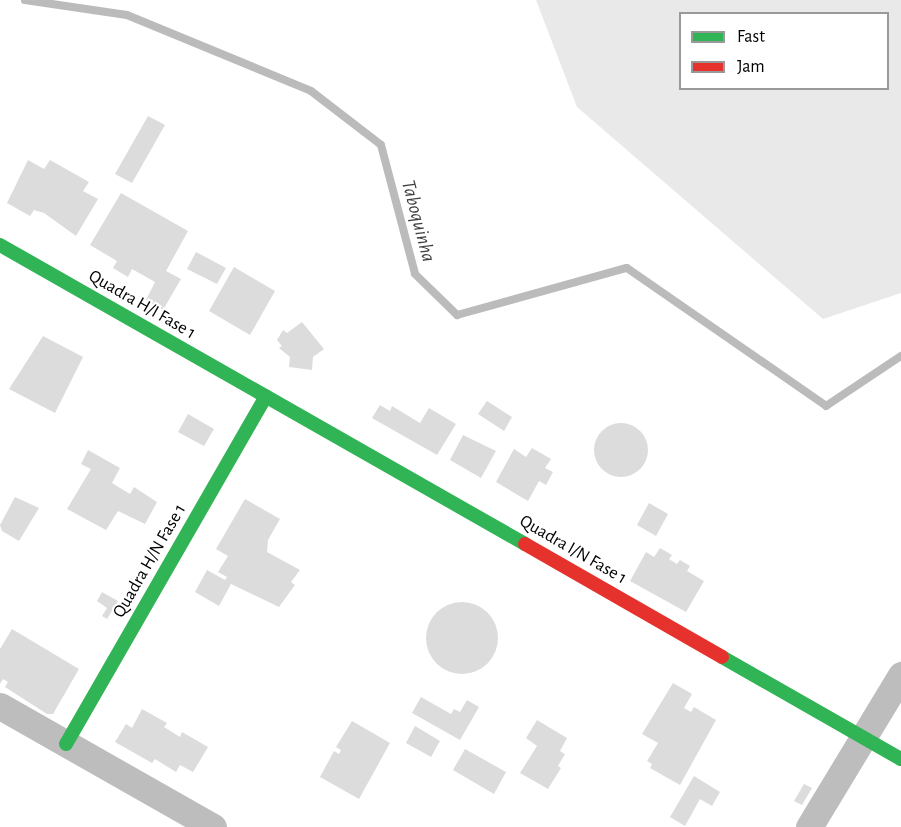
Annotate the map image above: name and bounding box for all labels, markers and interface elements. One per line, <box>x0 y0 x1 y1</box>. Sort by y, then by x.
legend <box>679 12 889 90</box>
text: Fast <box>737 28 765 46</box>
text: Jam <box>737 58 765 76</box>
water label: Taboquinha <box>396 177 440 265</box>
street label: Quadra H/I Fase 1 <box>85 266 199 344</box>
street label: Quadra H/N Fase 1 <box>109 500 191 622</box>
street label: Quadra I/N Fase 1 <box>516 511 630 589</box>

